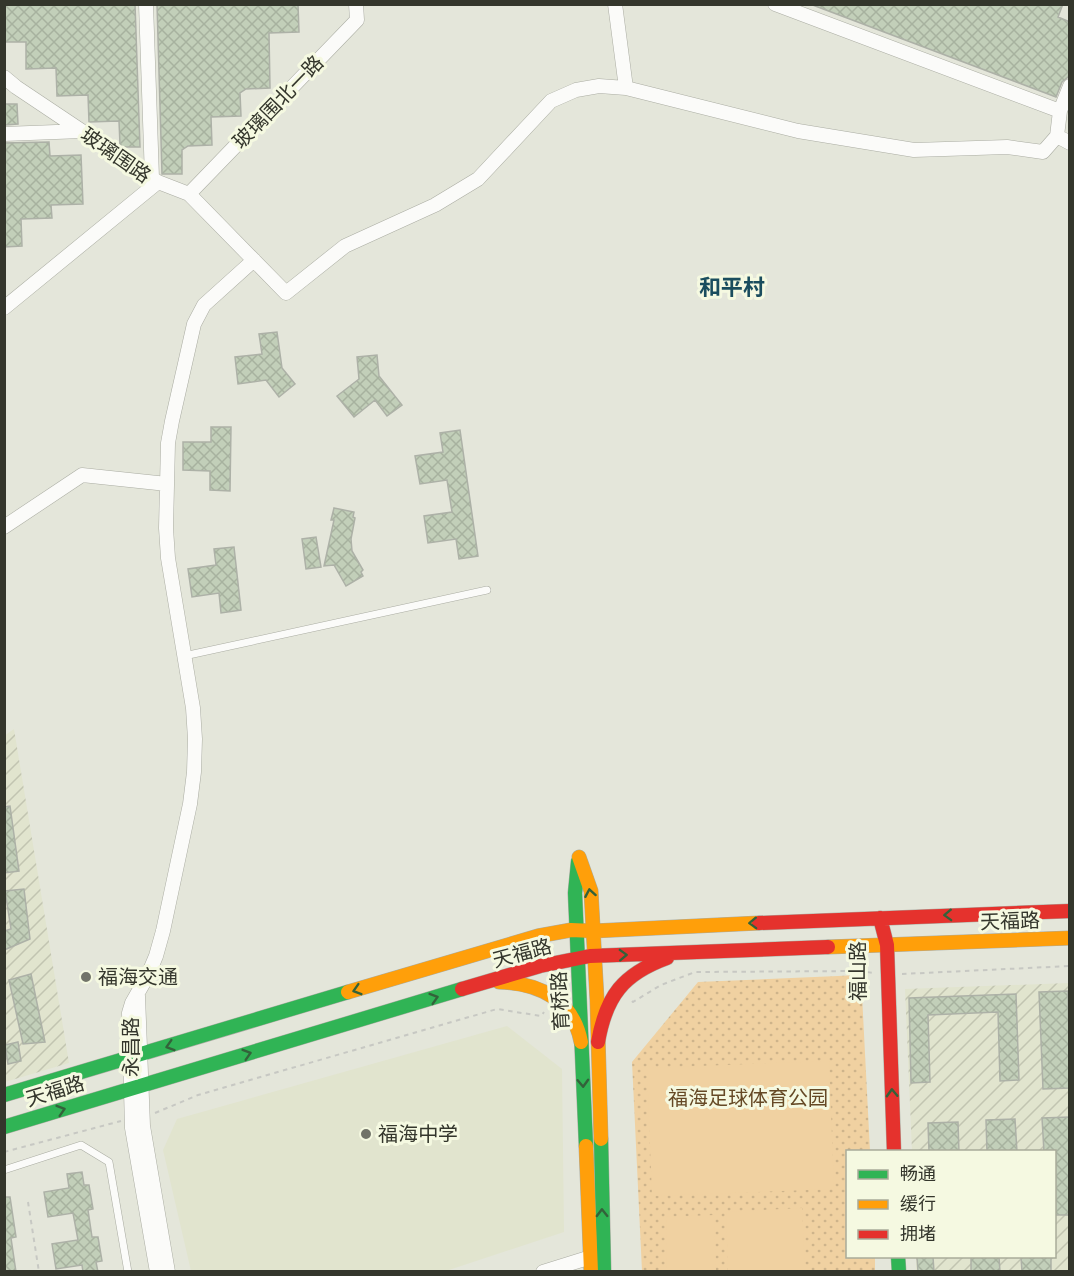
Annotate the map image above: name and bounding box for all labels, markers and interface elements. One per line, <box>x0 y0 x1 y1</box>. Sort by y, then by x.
street label: 玻璃围北一路 <box>227 50 328 153</box>
street label: 玻璃围路 <box>77 121 156 187</box>
district label: 和平村 <box>699 273 765 299</box>
one-way arrow <box>584 888 597 898</box>
street label: 天福路 <box>980 907 1040 933</box>
one-way arrow <box>944 909 953 922</box>
one-way arrow <box>749 917 758 929</box>
street label: 天福路 <box>490 933 554 971</box>
street label: 福山路 <box>845 941 869 1001</box>
one-way arrow <box>619 948 628 961</box>
place label: 福海交通 <box>98 964 178 988</box>
marker: 福海交通 <box>79 970 93 984</box>
street label: 育桥路 <box>545 970 573 1032</box>
one-way arrow <box>352 983 363 995</box>
one-way arrow <box>428 993 439 1005</box>
street label: 永昌路 <box>118 1017 142 1077</box>
one-way arrow <box>165 1039 176 1051</box>
one-way arrow <box>241 1049 252 1061</box>
street label: 天福路 <box>23 1070 87 1110</box>
one-way arrow <box>577 1079 590 1088</box>
park label: 福海足球体育公园 <box>668 1085 828 1109</box>
one-way arrow <box>886 1089 899 1098</box>
one-way arrow <box>55 1105 65 1117</box>
place label: 福海中学 <box>378 1121 458 1145</box>
marker: 福海中学 <box>359 1127 373 1141</box>
legend <box>846 1150 1056 1258</box>
text: 畅通 <box>900 1162 936 1184</box>
text: 缓行 <box>900 1192 936 1214</box>
one-way arrow <box>596 1209 608 1218</box>
text: 拥堵 <box>900 1222 936 1244</box>

